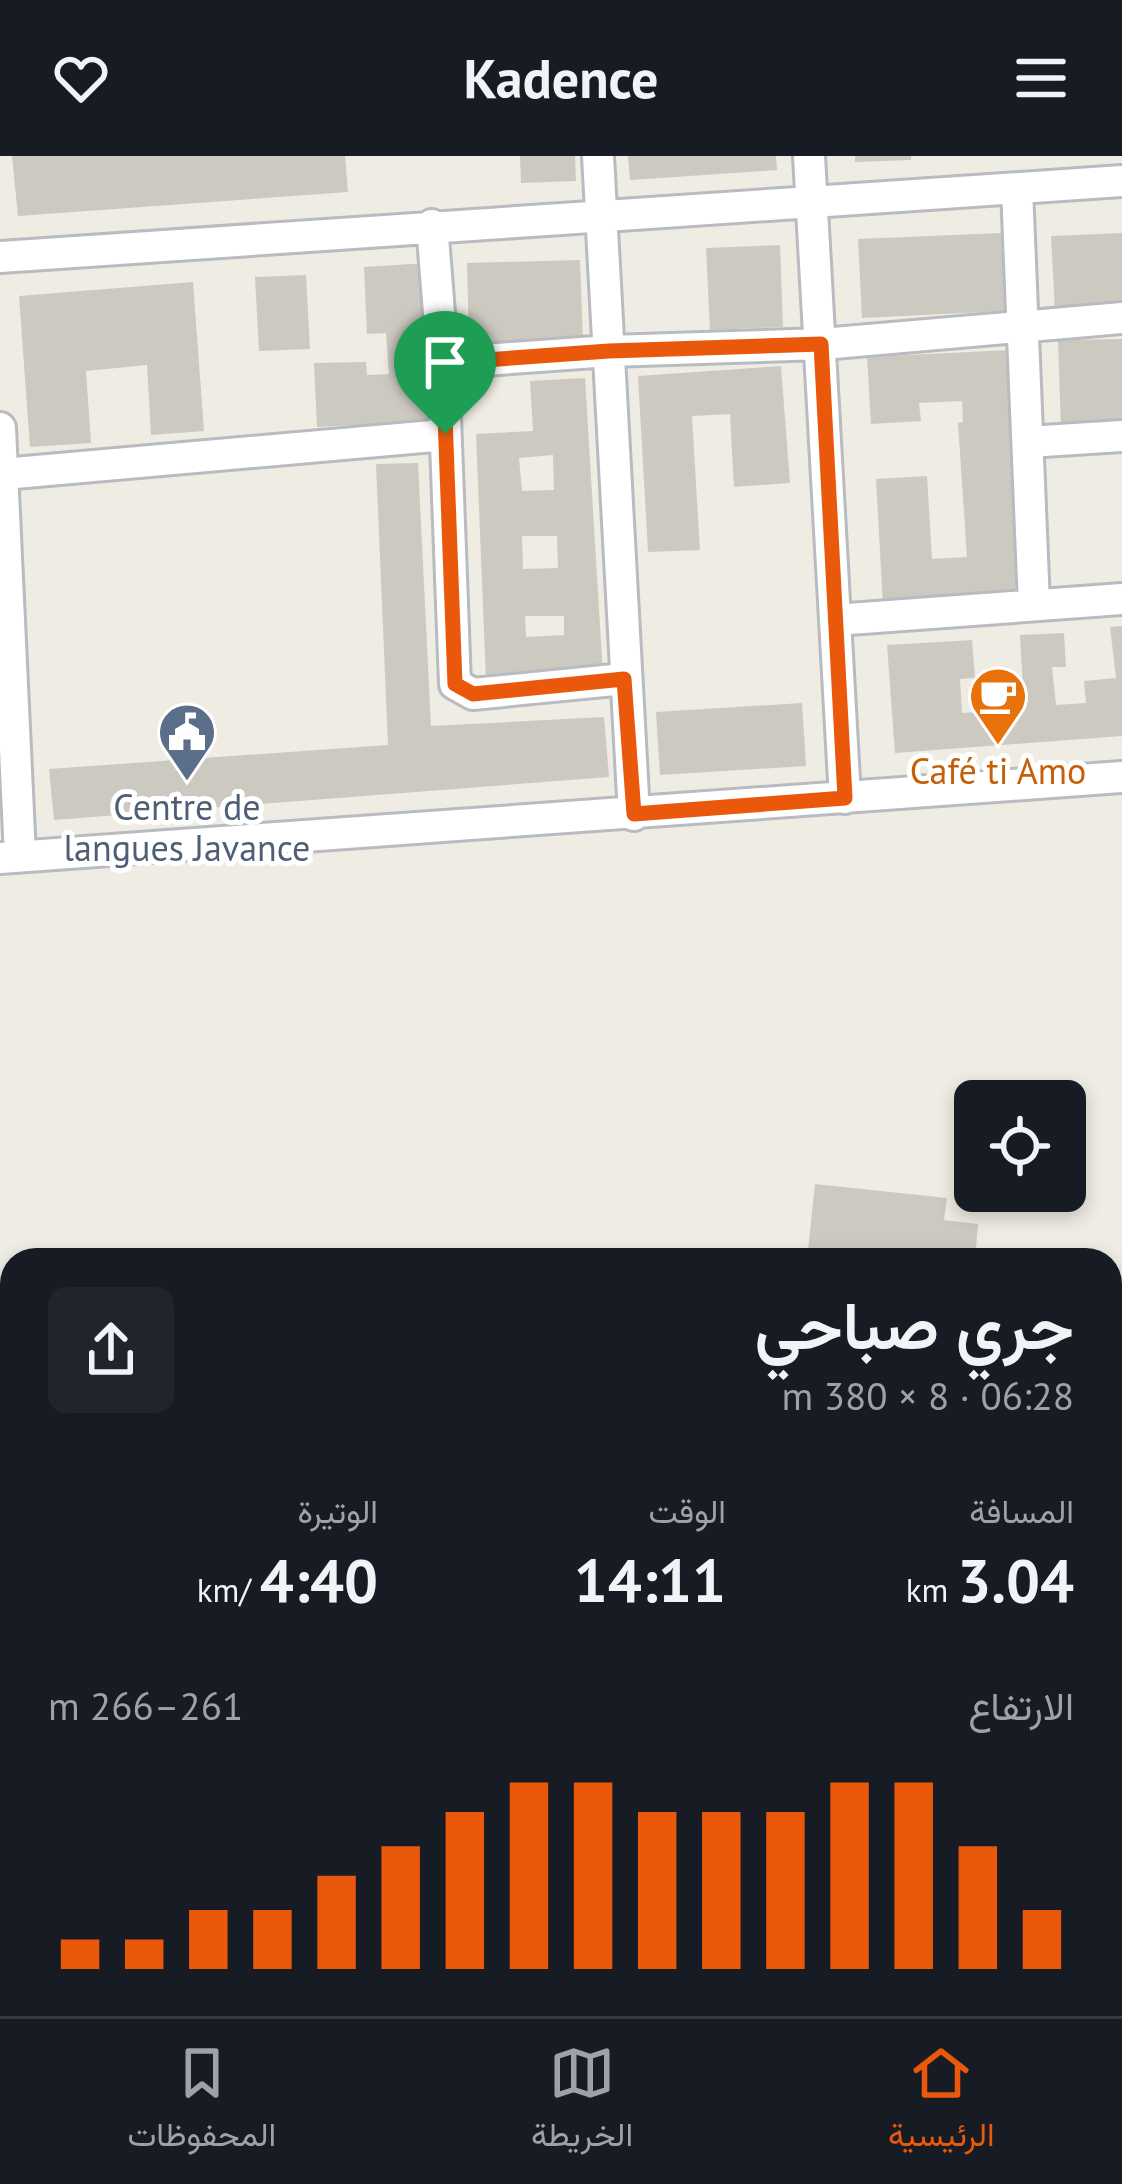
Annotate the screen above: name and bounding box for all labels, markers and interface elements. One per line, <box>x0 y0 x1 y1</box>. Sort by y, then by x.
text: Kadence <box>463 43 659 113</box>
icon: heart <box>48 45 114 111</box>
icon: menu <box>1008 45 1074 111</box>
pin <box>394 311 496 434</box>
icon: arrive <box>412 329 478 395</box>
cafe icon: Café ti Amo <box>967 665 1029 747</box>
public building icon: Centre de langues Javance <box>156 701 218 783</box>
place label: Café ti Amo <box>910 747 1086 794</box>
place label: Centre de langues Javance <box>64 783 310 871</box>
map controls <box>954 1080 1086 1212</box>
button: locate <box>954 1080 1086 1212</box>
text: جري صباحي <box>755 1282 1074 1367</box>
button: share <box>48 1287 174 1413</box>
text: 06:28 · 8 × 380 m <box>782 1370 1074 1421</box>
text: الوتيرة <box>297 1489 378 1532</box>
text: الوقت <box>648 1489 726 1532</box>
text: المسافة <box>969 1489 1074 1532</box>
text: 4:40 <box>260 1541 378 1619</box>
text: 14:11 <box>574 1541 726 1619</box>
text: 3.04 <box>957 1541 1074 1619</box>
text: /km <box>197 1568 260 1611</box>
text: km <box>906 1568 957 1611</box>
text: 261–266 m <box>48 1680 243 1731</box>
text: الارتفاع <box>968 1680 1074 1731</box>
tab: المحفوظات <box>127 2040 276 2164</box>
tab: الخريطة <box>531 2040 633 2164</box>
tab: الرئيسية <box>888 2040 995 2164</box>

